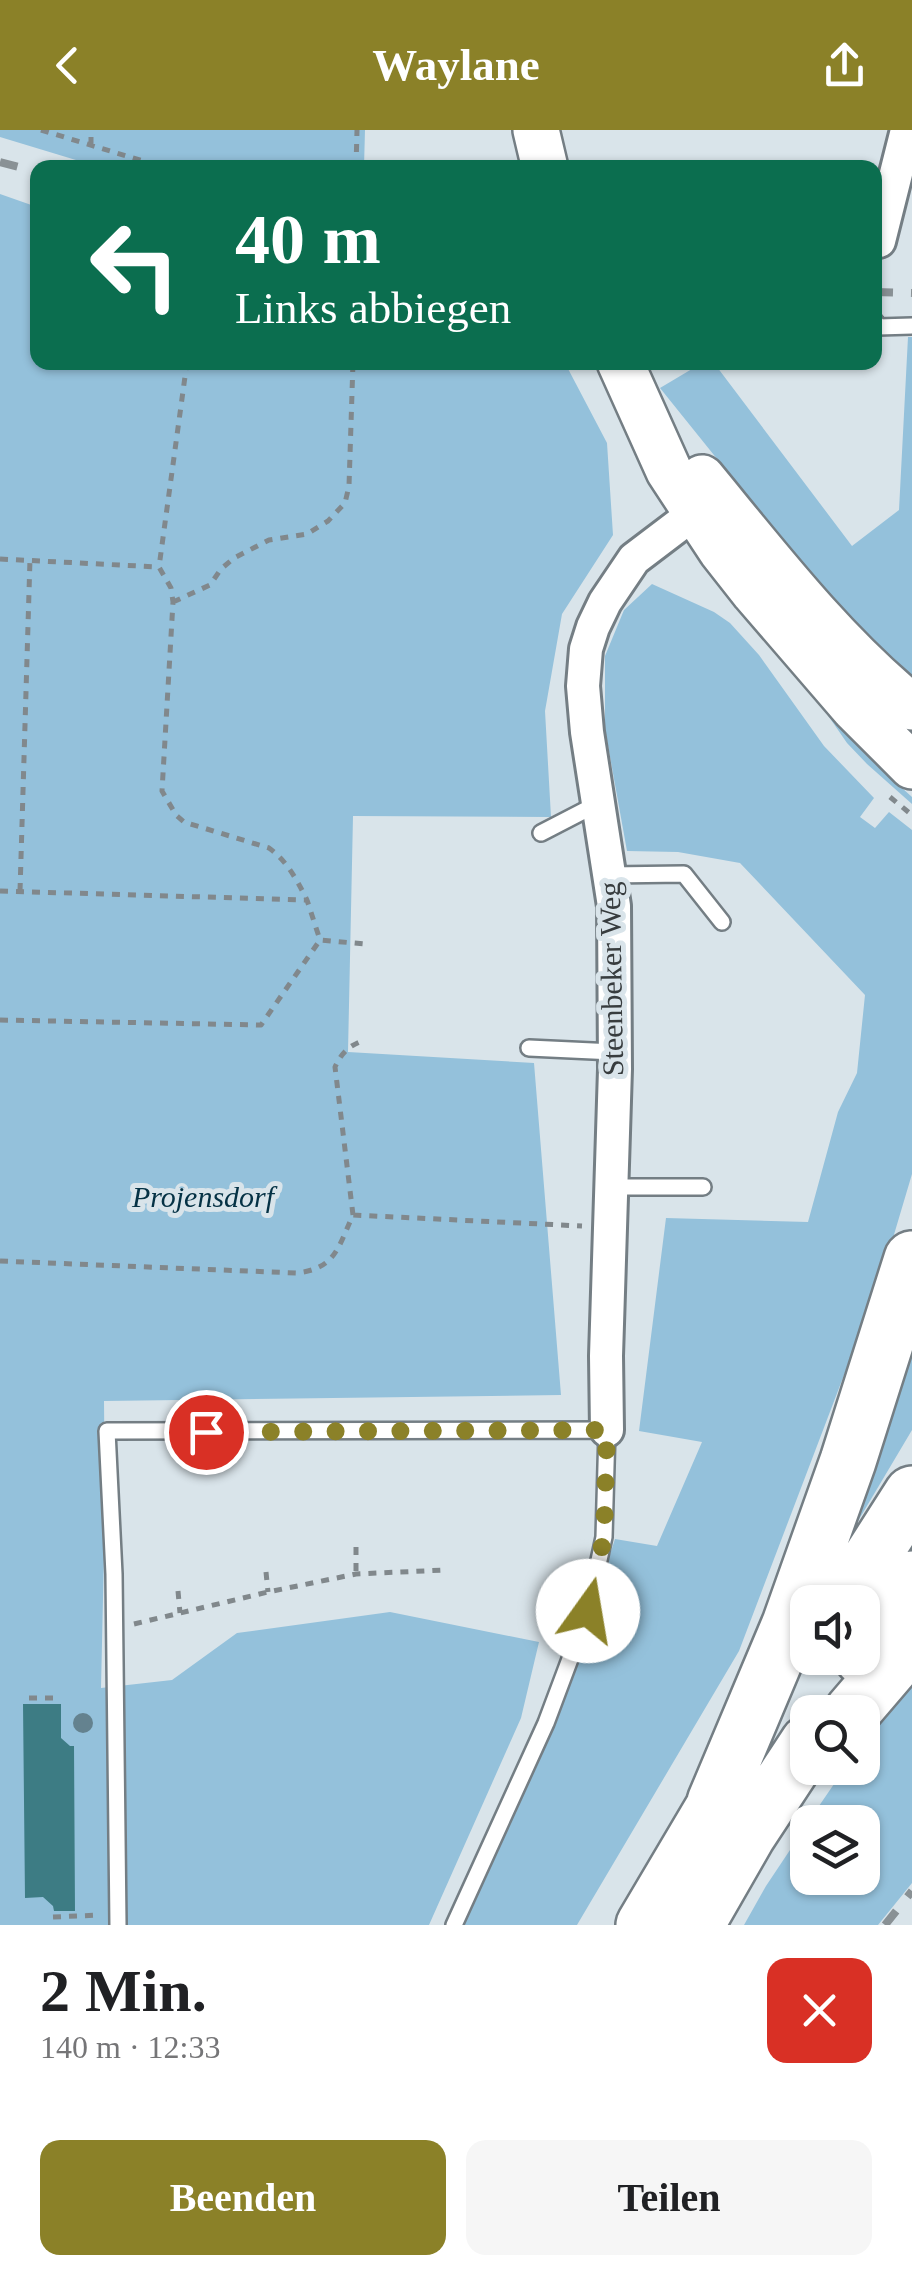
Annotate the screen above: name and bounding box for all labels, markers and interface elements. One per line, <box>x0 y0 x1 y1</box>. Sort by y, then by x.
icon: back <box>40 38 95 93</box>
icon: share <box>817 38 872 93</box>
text: Waylane <box>372 40 540 90</box>
icon: left <box>70 200 200 330</box>
text: 40 m <box>235 201 381 278</box>
text: Links abbiegen <box>235 283 511 333</box>
street label: Steenbeker Weg <box>593 881 629 1077</box>
park label: Projensdorf <box>131 1180 278 1213</box>
pin <box>164 1390 249 1475</box>
icon: arrive <box>179 1405 234 1460</box>
position arrow <box>536 1559 640 1663</box>
map controls <box>790 1585 880 1895</box>
button: sound <box>790 1585 880 1675</box>
button: search <box>790 1695 880 1785</box>
button: layers <box>790 1805 880 1895</box>
text: 2 Min. <box>40 1958 207 2024</box>
button: close <box>767 1958 872 2063</box>
text: 140 m · 12:33 <box>40 2029 220 2065</box>
button: Beenden <box>40 2140 446 2255</box>
button: Teilen <box>466 2140 872 2255</box>

